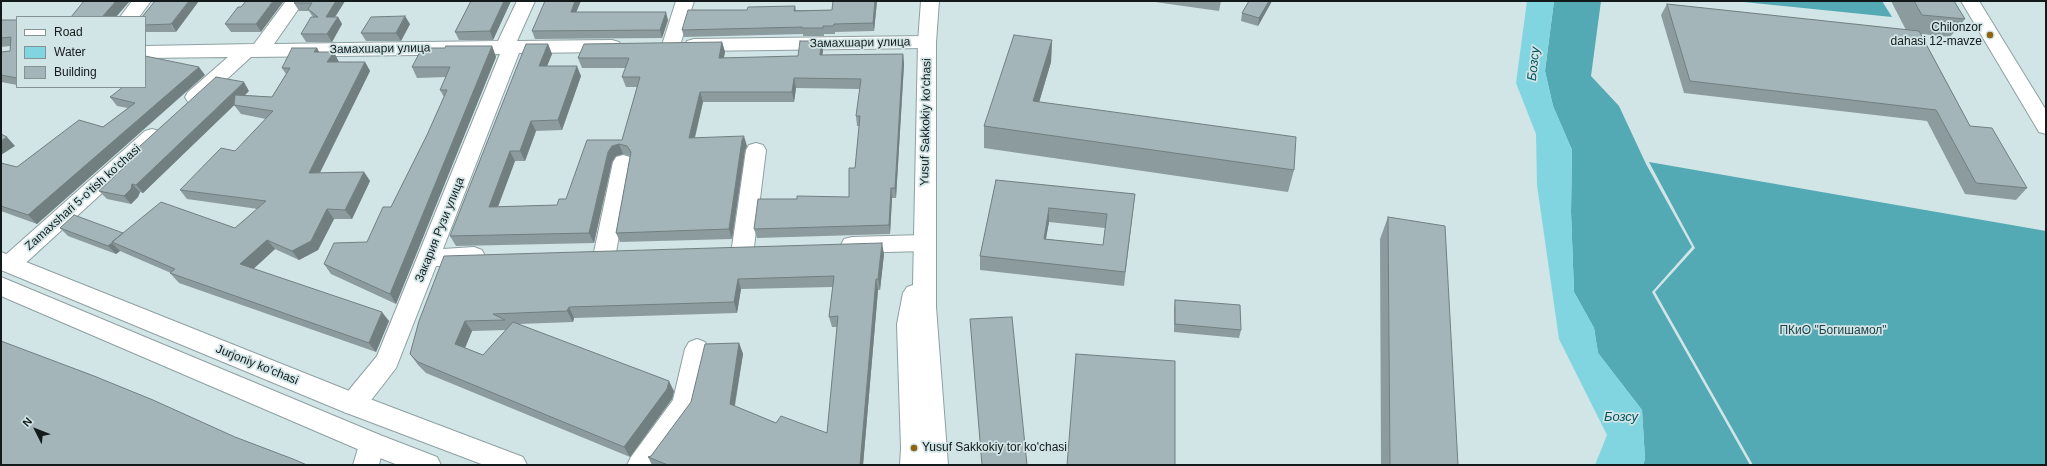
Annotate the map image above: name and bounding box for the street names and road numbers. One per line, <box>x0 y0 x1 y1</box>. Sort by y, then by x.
street label: Замахшари улица <box>809 35 911 51</box>
street label: Замахшари улица <box>329 41 431 57</box>
street label: Yusuf Sakkokiy ko'chasi <box>918 58 934 186</box>
street label: Zamaxshari 5-o'tish ko'chasi <box>22 142 144 254</box>
street label: Закария Рузи улица <box>412 175 468 285</box>
street label: Jurjoniy ko'chasi <box>214 342 300 388</box>

